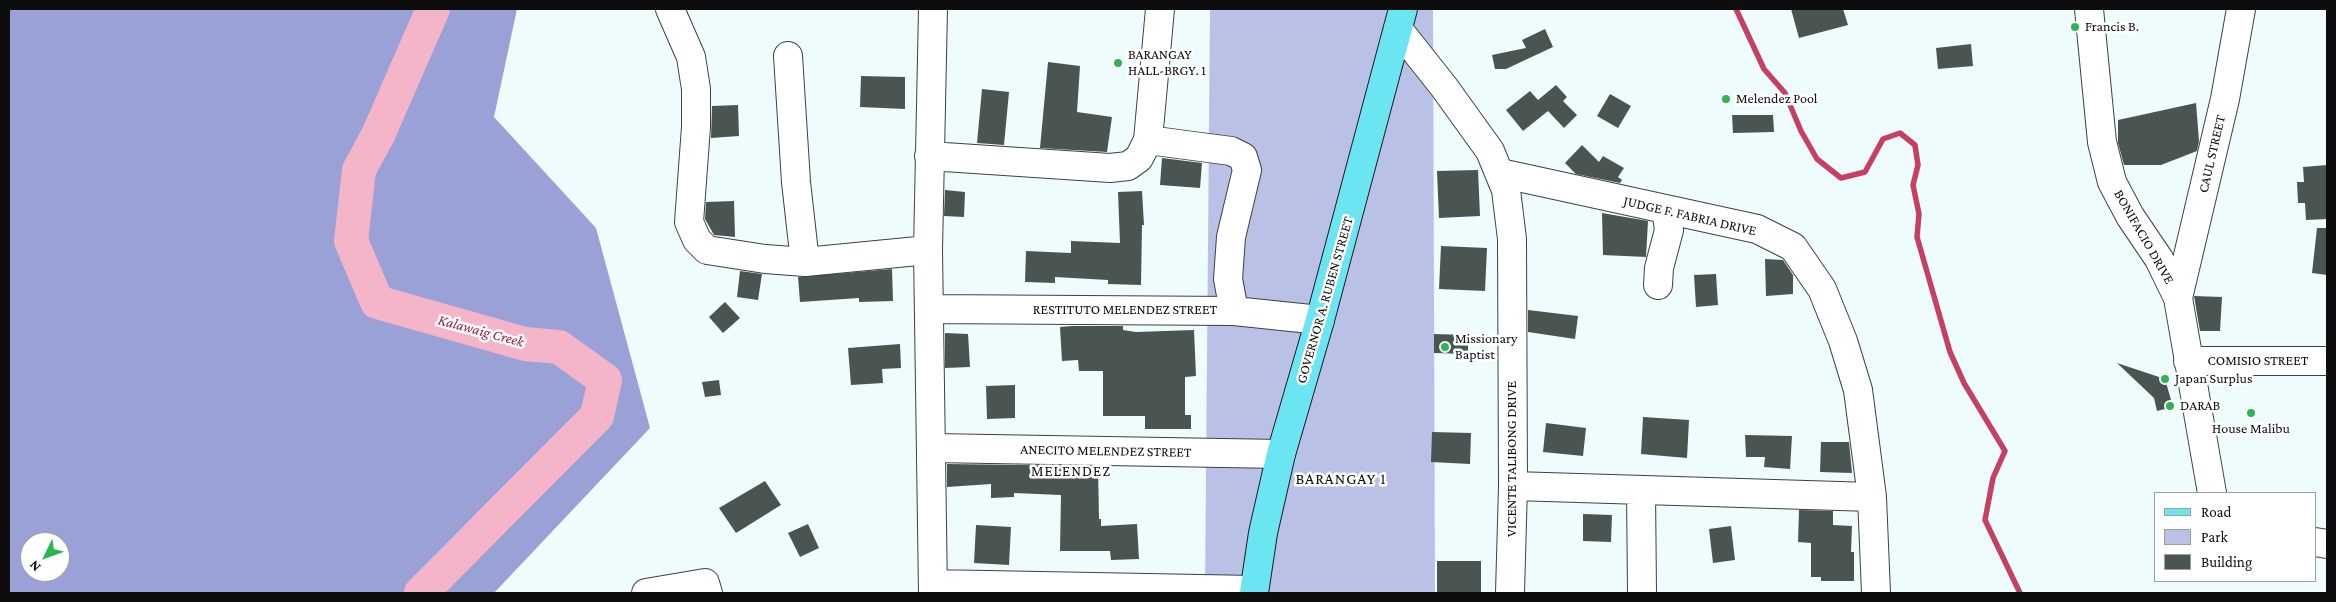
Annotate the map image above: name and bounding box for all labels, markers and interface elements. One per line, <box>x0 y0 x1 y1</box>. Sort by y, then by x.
place label: Francis B. <box>2085 19 2139 35</box>
marker: Francis B. <box>2069 21 2081 33</box>
place label: BARANGAY HALL-BRGY. 1 <box>1128 47 1206 80</box>
marker: BARANGAY HALL-BRGY. 1 <box>1112 57 1124 69</box>
place label: Melendez Pool <box>1736 91 1818 107</box>
marker: Melendez Pool <box>1720 93 1732 105</box>
street label: CAUL STREET <box>2195 113 2229 195</box>
street label: BONIFACIO DRIVE <box>2110 187 2178 287</box>
street label: JUDGE F. FABRIA DRIVE <box>1622 193 1758 239</box>
street label: GOVERNOR A. RUBEN STREET <box>1293 215 1357 385</box>
street label: RESTITUTO MELENDEZ STREET <box>1033 302 1217 318</box>
water label: Kalawaig Creek <box>436 311 526 351</box>
place label: Missionary Baptist <box>1455 331 1517 364</box>
marker: Missionary Baptist <box>1439 341 1451 353</box>
street label: COMISIO STREET <box>2208 353 2308 369</box>
place label: Japan Surplus <box>2175 371 2252 387</box>
marker: Japan Surplus <box>2159 373 2171 385</box>
street label: VICENTE TALIBONG DRIVE <box>1504 381 1520 537</box>
place label: DARAB <box>2180 398 2220 414</box>
marker: DARAB <box>2164 400 2176 412</box>
marker: House Malibu <box>2245 407 2257 419</box>
place label: House Malibu <box>2212 421 2290 437</box>
street label: ANECITO MELENDEZ STREET <box>1020 441 1192 461</box>
district label: MELENDEZ <box>1030 462 1112 480</box>
district label: BARANGAY 1 <box>1294 469 1388 489</box>
legend <box>2154 492 2316 582</box>
text: Road <box>2201 504 2231 520</box>
text: Park <box>2201 529 2228 545</box>
north arrow <box>20 532 70 582</box>
text: Building <box>2201 554 2252 570</box>
text: N <box>25 557 44 575</box>

